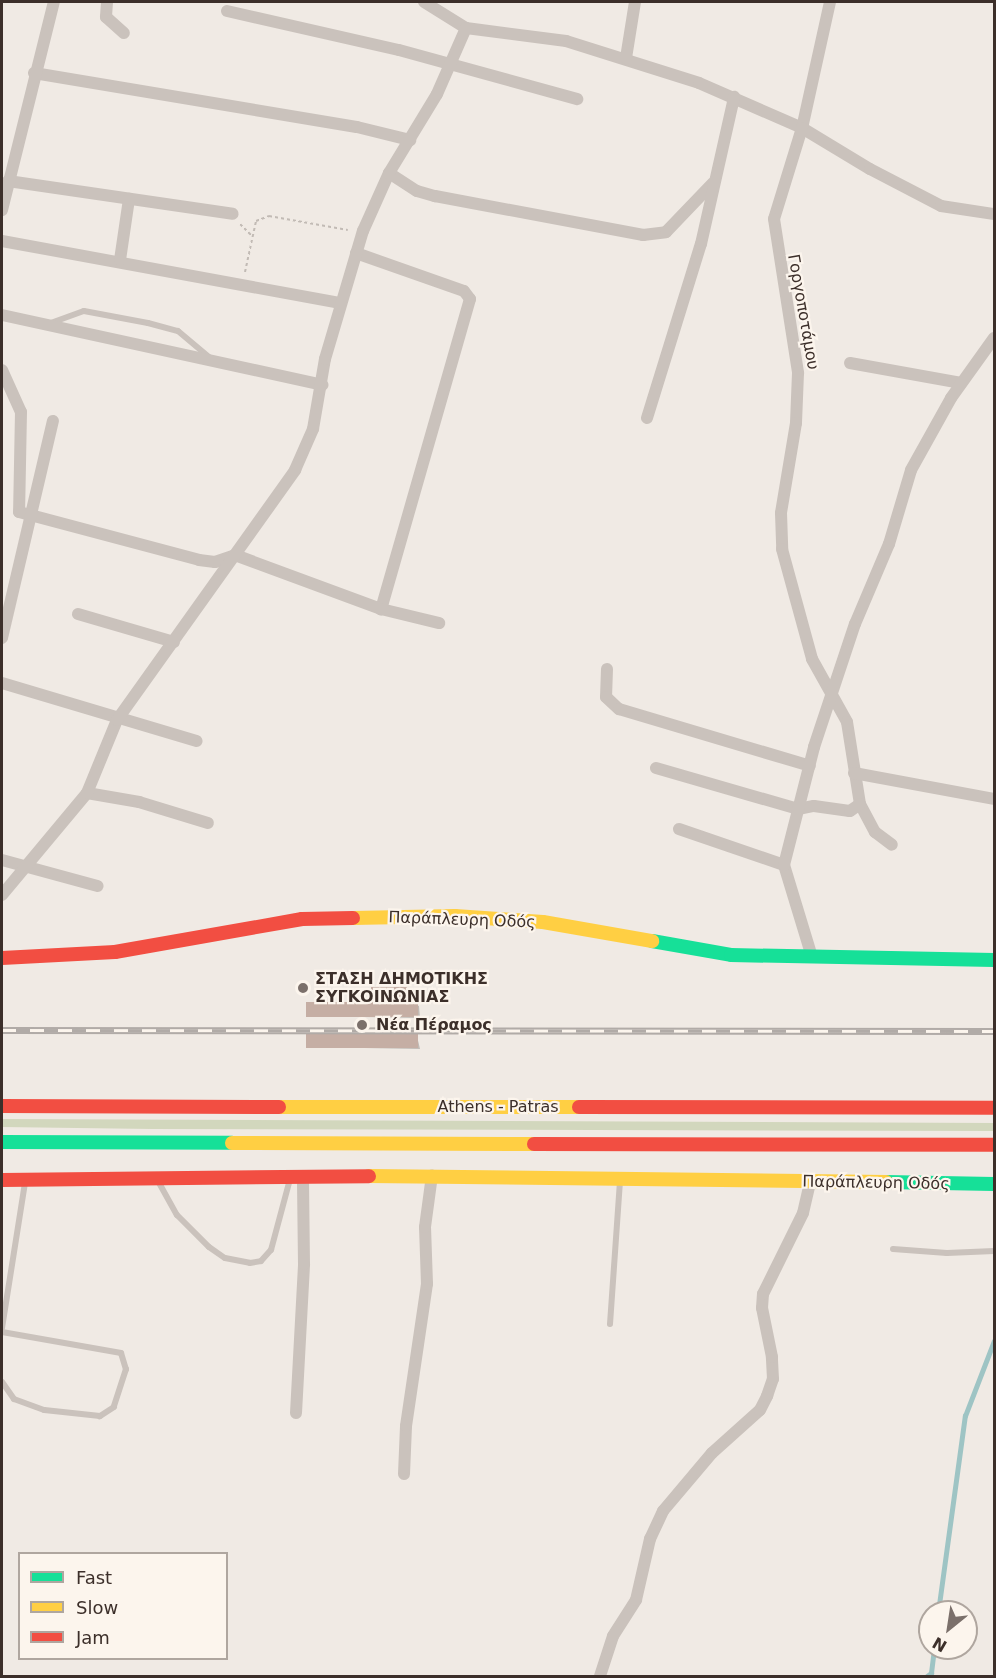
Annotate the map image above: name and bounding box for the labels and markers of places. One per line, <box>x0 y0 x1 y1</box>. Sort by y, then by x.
place label: ΣΤΑΣΗ ΔΗΜΟΤΙΚΗΣ ΣΥΓΚΟΙΝΩΝΙΑΣ <box>315 969 488 1007</box>
marker: ΣΤΑΣΗ ΔΗΜΟΤΙΚΗΣ ΣΥΓΚΟΙΝΩΝΙΑΣ <box>296 981 310 995</box>
place label: Νέα Πέραμος <box>376 1015 492 1035</box>
marker: Νέα Πέραμος <box>353 1016 371 1034</box>

